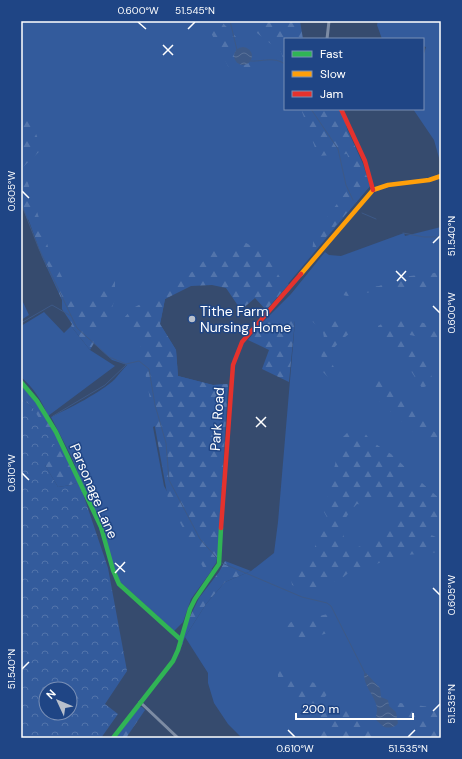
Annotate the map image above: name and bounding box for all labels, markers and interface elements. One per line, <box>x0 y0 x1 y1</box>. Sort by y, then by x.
text: 0.600°W <box>117 4 159 17</box>
text: 51.545°N <box>175 4 215 17</box>
legend <box>284 38 424 110</box>
text: Fast <box>320 46 343 62</box>
text: Slow <box>320 66 346 82</box>
text: Jam <box>320 86 343 102</box>
text: 0.605°W <box>5 170 18 211</box>
text: 51.540°N <box>445 216 458 256</box>
text: 0.600°W <box>445 292 458 334</box>
place label: Tithe Farm Nursing Home <box>200 302 291 336</box>
marker: Tithe Farm Nursing Home <box>187 314 197 324</box>
street label: Park Road <box>206 386 228 452</box>
street label: Parsonage Lane <box>66 441 122 541</box>
text: 0.610°W <box>5 454 18 492</box>
text: 0.605°W <box>445 574 458 615</box>
text: 51.540°N <box>5 649 18 689</box>
north arrow <box>38 681 78 721</box>
text: 51.535°N <box>445 684 458 724</box>
text: N <box>43 686 59 702</box>
scale bar <box>296 695 413 721</box>
text: 200 m <box>302 701 339 717</box>
text: 0.610°W <box>276 742 314 755</box>
text: 51.535°N <box>388 742 428 755</box>

